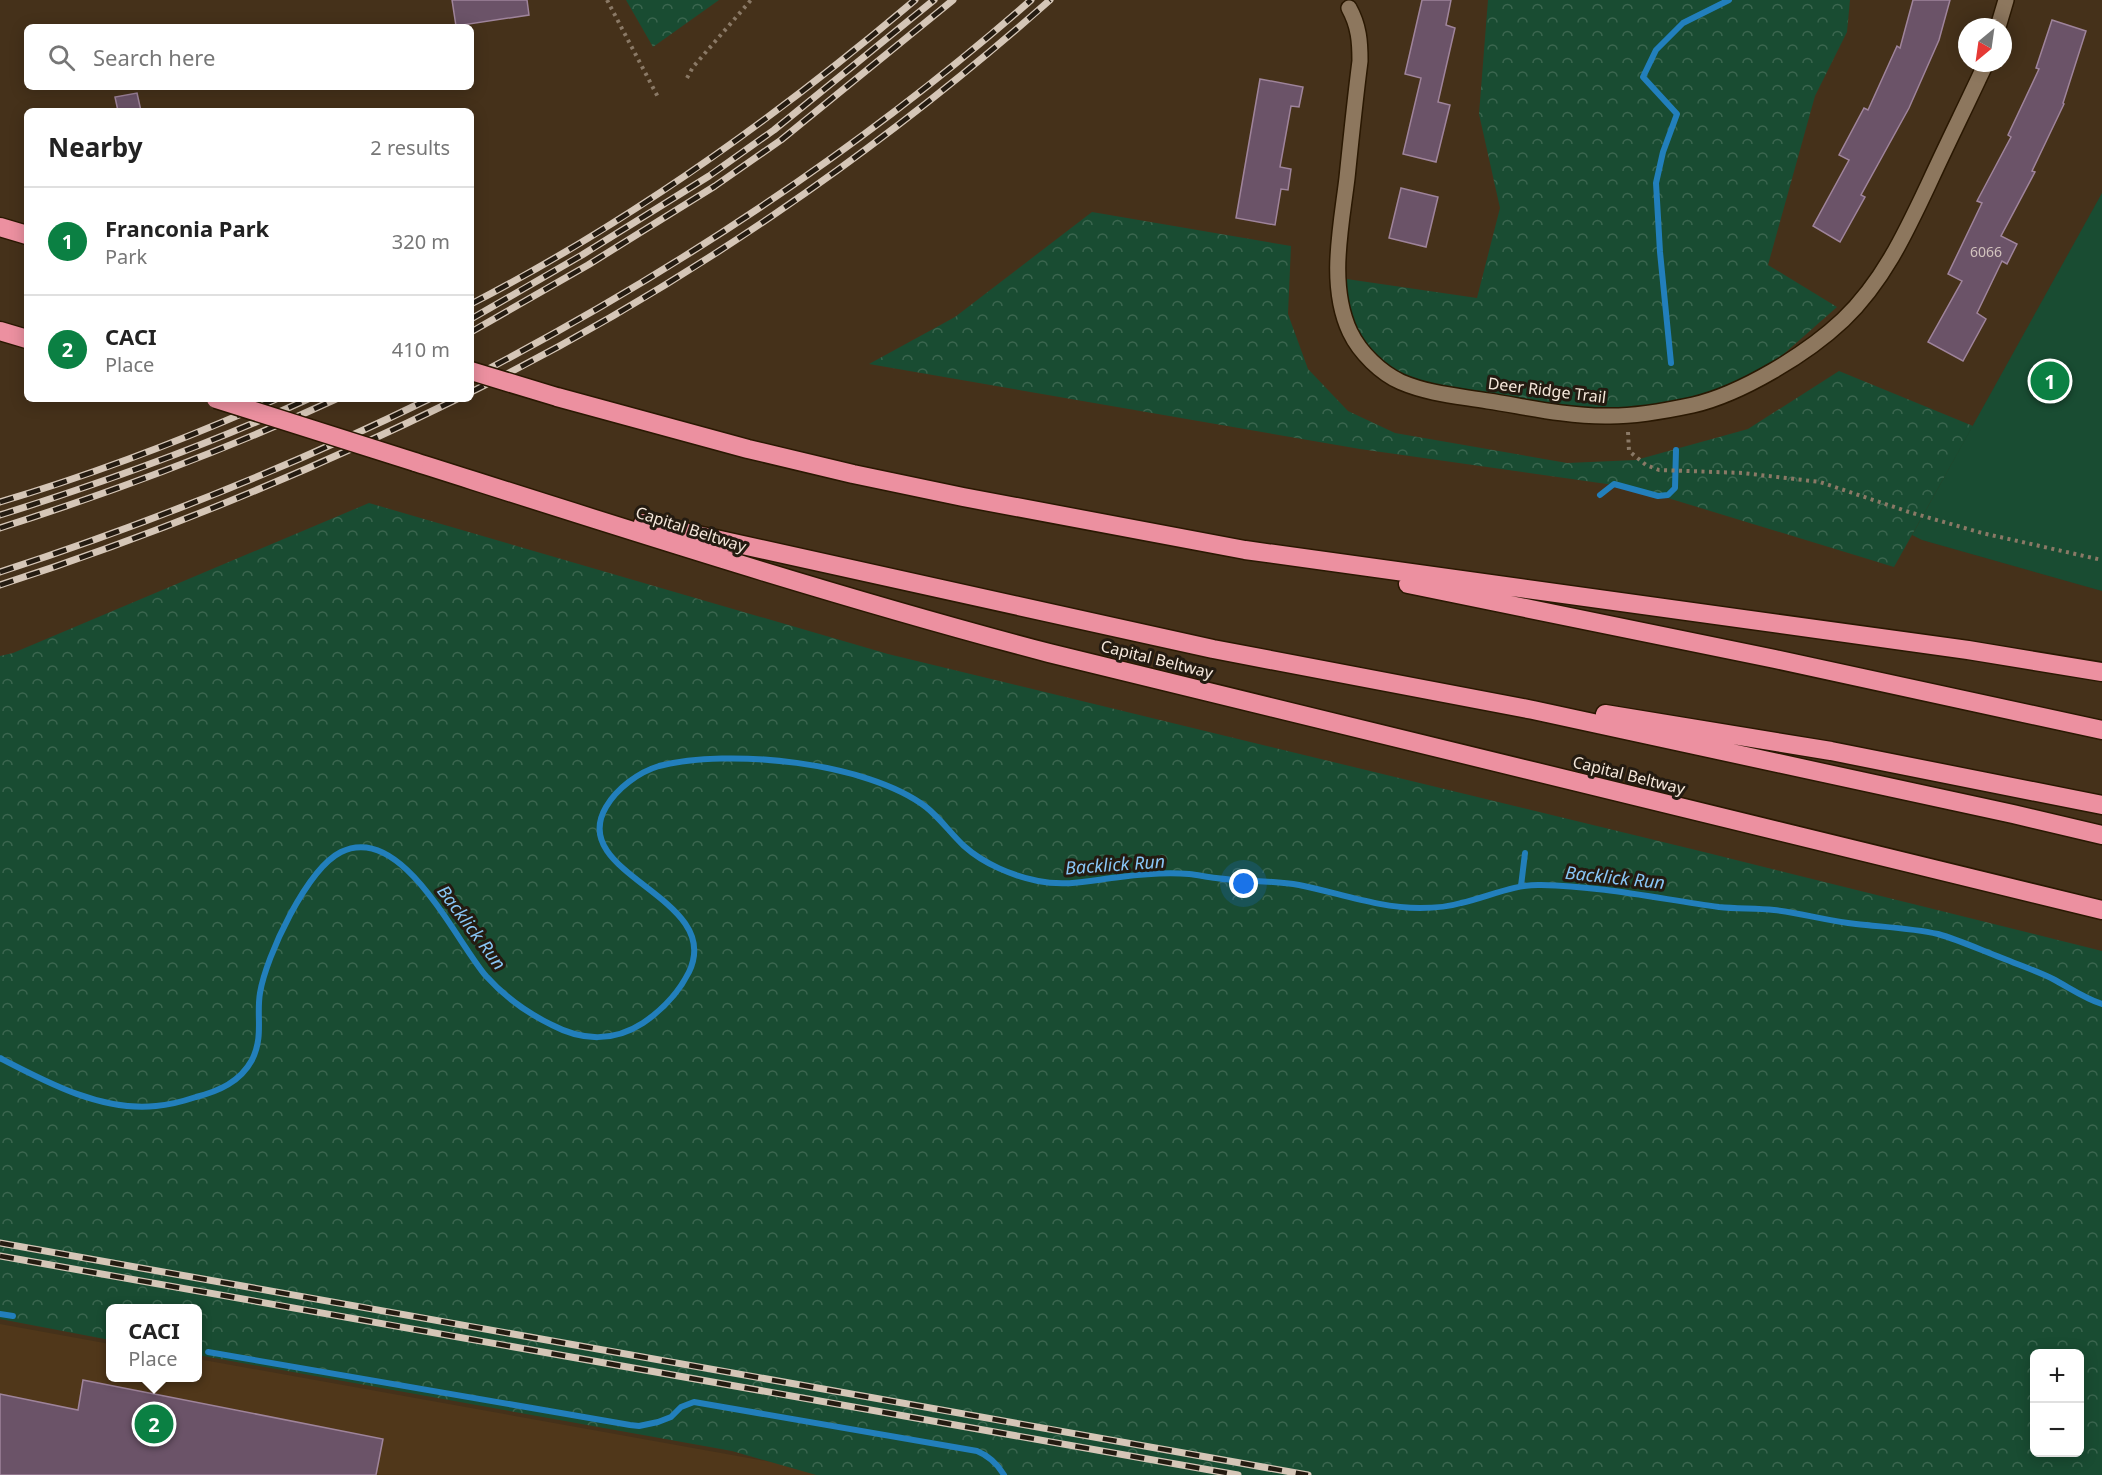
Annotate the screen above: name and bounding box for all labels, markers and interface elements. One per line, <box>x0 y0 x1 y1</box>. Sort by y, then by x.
north arrow <box>1958 18 2012 72</box>
search box <box>24 24 474 90</box>
icon: search <box>45 41 78 74</box>
text: Search here <box>93 42 215 72</box>
text: Nearby <box>48 129 143 165</box>
text: 2 results <box>370 134 450 161</box>
text: Franconia Park <box>105 213 269 243</box>
text: 1 <box>62 228 73 255</box>
text: 320 m <box>392 228 450 255</box>
house number: 6066 <box>1970 242 2002 261</box>
text: Park <box>105 243 147 270</box>
text: CACI <box>105 321 157 351</box>
text: 2 <box>62 336 73 363</box>
text: 410 m <box>392 336 450 363</box>
text: Place <box>105 351 154 378</box>
pin: 1 <box>2030 358 2070 404</box>
street label: Deer Ridge Trail <box>1487 372 1607 408</box>
street label: Capital Beltway <box>633 501 750 558</box>
street label: Capital Beltway <box>1098 634 1216 684</box>
street label: Capital Beltway <box>1570 750 1688 800</box>
water label: Backlick Run <box>1064 849 1166 879</box>
water label: Backlick Run <box>1564 860 1666 894</box>
your location <box>1229 869 1258 898</box>
water label: Backlick Run <box>432 880 512 974</box>
popup <box>106 1304 202 1382</box>
text: CACI <box>128 1315 180 1345</box>
text: Place <box>128 1345 178 1372</box>
map controls <box>2030 1349 2084 1457</box>
button: + <box>2030 1349 2084 1403</box>
pin: 2 <box>134 1402 174 1446</box>
button: − <box>2030 1403 2084 1457</box>

